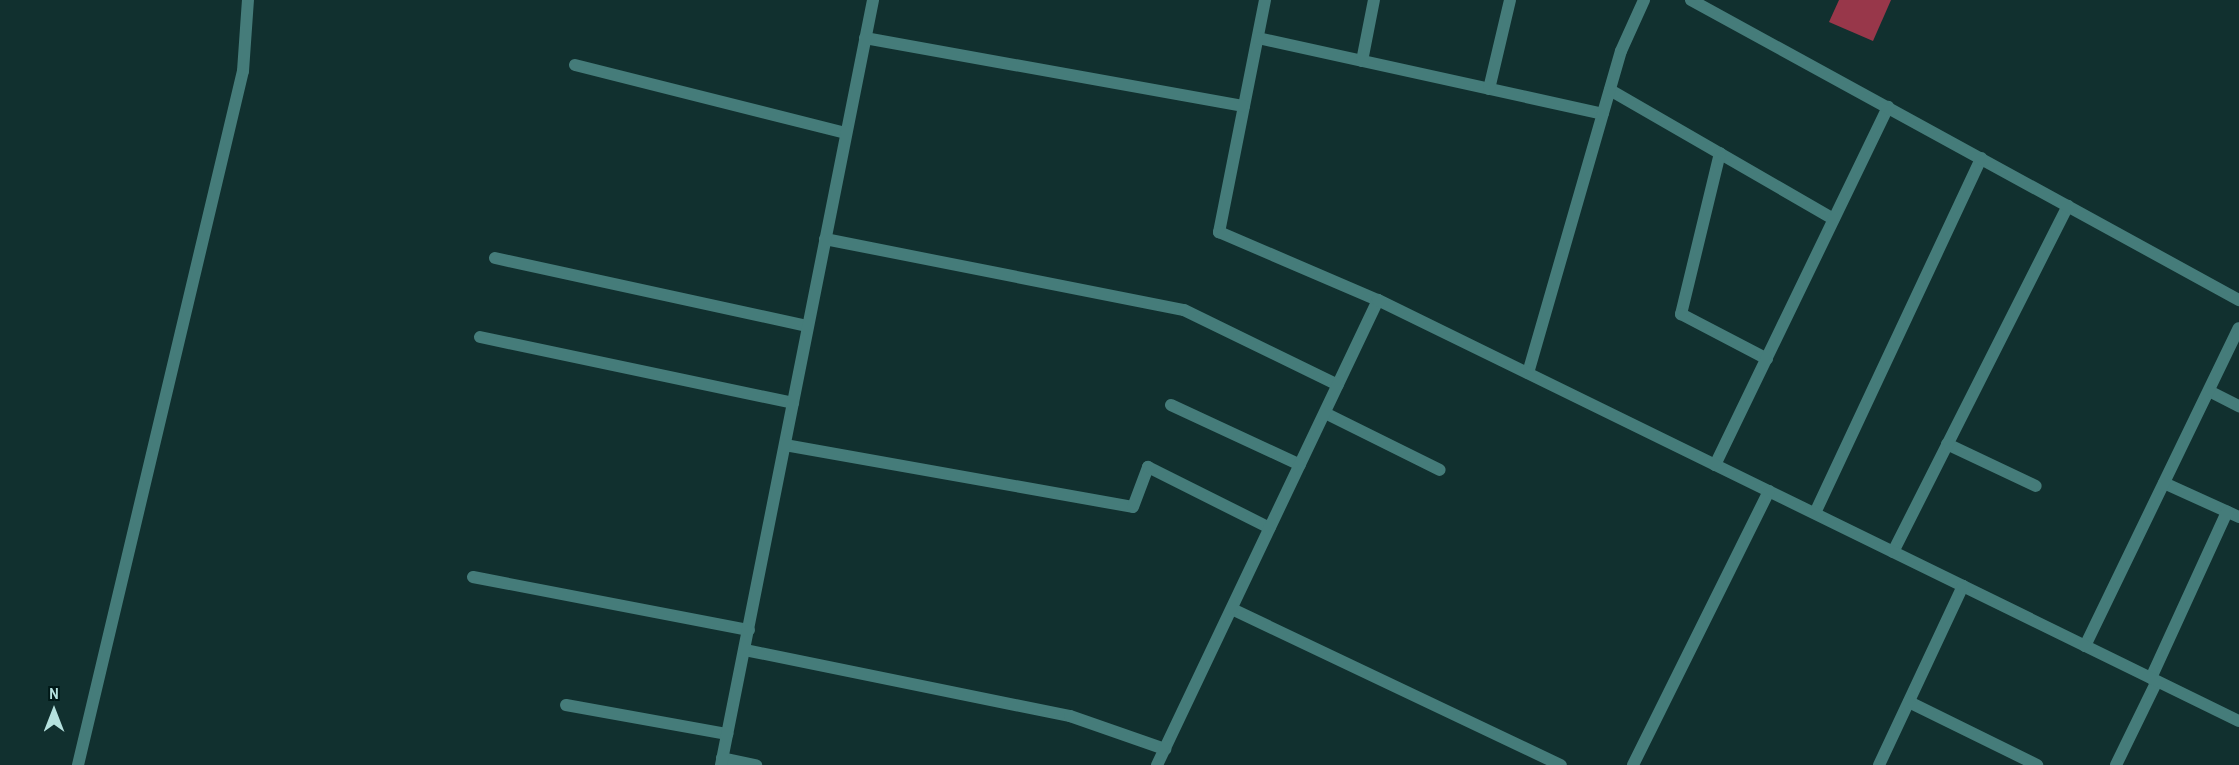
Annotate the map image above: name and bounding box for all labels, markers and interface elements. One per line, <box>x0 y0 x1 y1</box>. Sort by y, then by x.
north arrow <box>24 681 84 741</box>
text: N <box>49 682 59 704</box>

